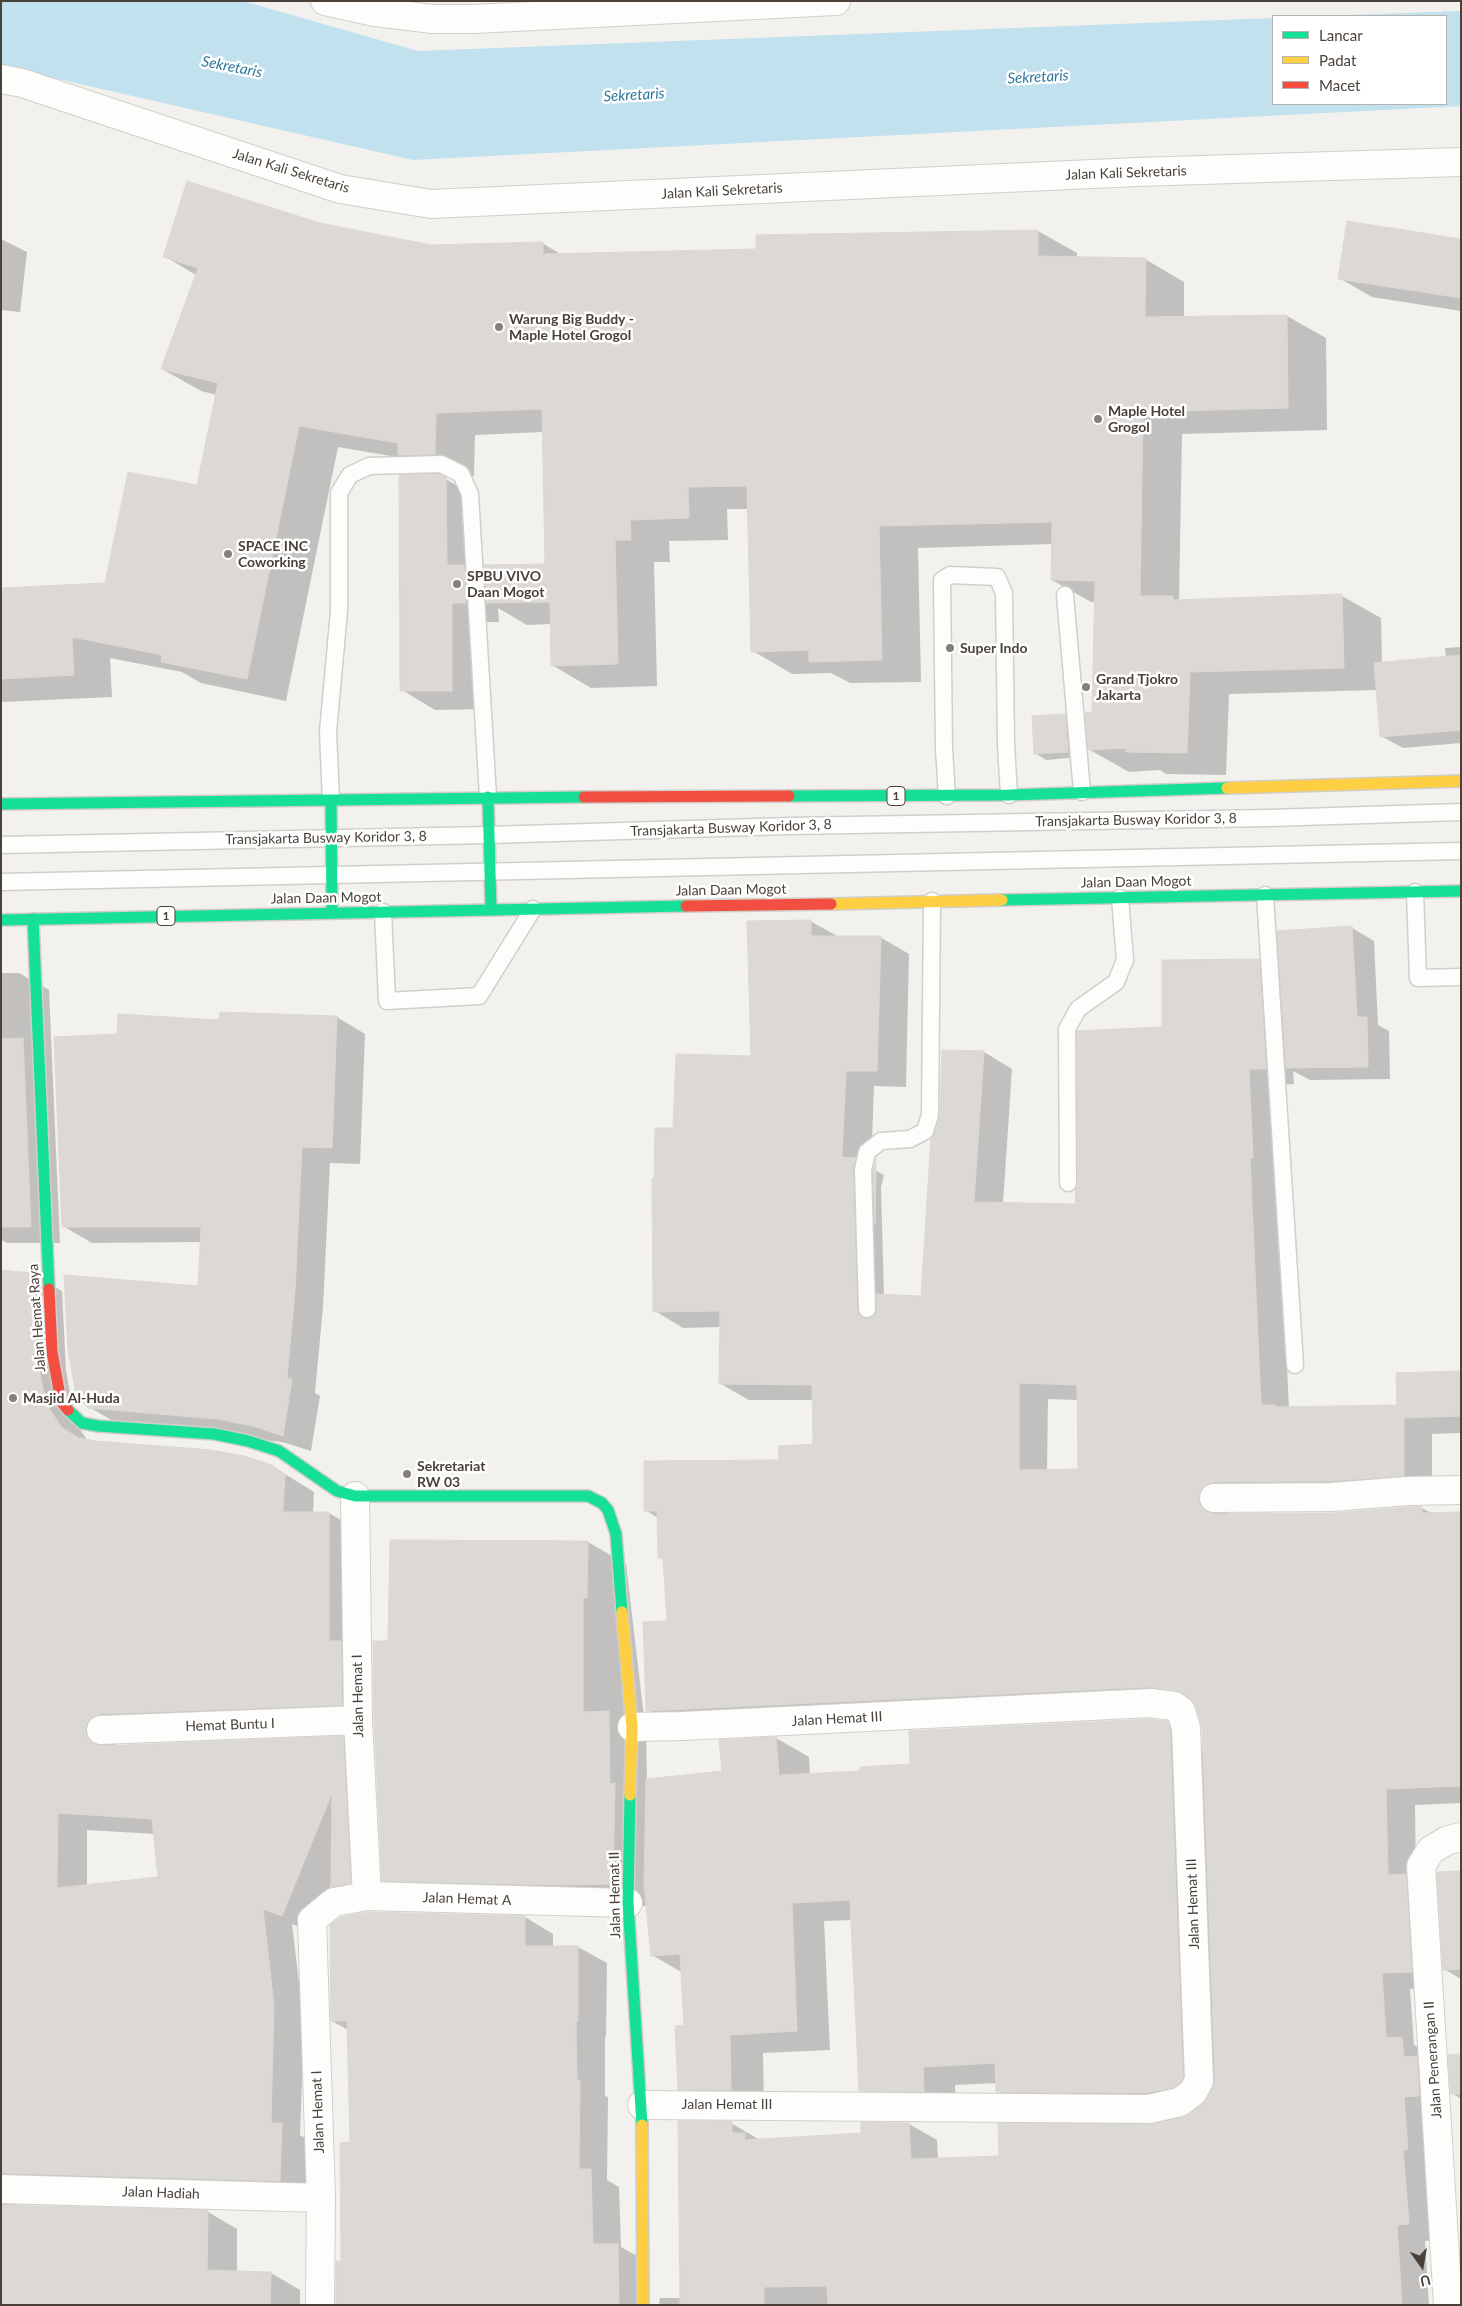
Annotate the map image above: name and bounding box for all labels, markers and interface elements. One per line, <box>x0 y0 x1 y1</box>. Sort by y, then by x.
legend <box>1272 15 1447 105</box>
text: Lancar <box>1319 26 1363 44</box>
text: Padat <box>1319 51 1356 69</box>
water label: Sekretaris <box>200 52 264 82</box>
water label: Sekretaris <box>1007 66 1069 88</box>
text: Macet <box>1319 76 1360 94</box>
water label: Sekretaris <box>603 84 665 106</box>
street label: Jalan Kali Sekretaris <box>230 145 352 197</box>
street label: Jalan Kali Sekretaris <box>1065 162 1187 184</box>
street label: Jalan Kali Sekretaris <box>661 179 783 203</box>
place label: Warung Big Buddy - Maple Hotel Grogol <box>509 311 634 344</box>
marker: Warung Big Buddy - Maple Hotel Grogol <box>493 321 505 333</box>
place label: Maple Hotel Grogol <box>1108 403 1185 436</box>
marker: Maple Hotel Grogol <box>1092 413 1104 425</box>
place label: SPACE INC Coworking <box>238 538 308 570</box>
marker: SPACE INC Coworking <box>222 548 234 560</box>
place label: SPBU VIVO Daan Mogot <box>467 568 544 600</box>
marker: SPBU VIVO Daan Mogot <box>451 578 463 590</box>
place label: Super Indo <box>960 640 1027 656</box>
marker: Super Indo <box>944 642 956 654</box>
place label: Grand Tjokro Jakarta <box>1096 671 1178 704</box>
marker: Grand Tjokro Jakarta <box>1080 681 1092 693</box>
road number: 1 <box>887 786 905 806</box>
street label: Transjakarta Busway Koridor 3, 8 <box>1035 810 1237 830</box>
street label: Transjakarta Busway Koridor 3, 8 <box>630 816 832 840</box>
street label: Transjakarta Busway Koridor 3, 8 <box>225 828 427 848</box>
street label: Jalan Daan Mogot <box>1081 873 1191 891</box>
street label: Jalan Daan Mogot <box>676 881 786 899</box>
street label: Jalan Daan Mogot <box>271 889 381 907</box>
road number: 1 <box>157 906 175 926</box>
street label: Jalan Hemat Raya <box>25 1263 49 1373</box>
place label: Masjid Al-Huda <box>23 1390 120 1406</box>
marker: Masjid Al-Huda <box>7 1392 19 1404</box>
place label: Sekretariat RW 03 <box>417 1458 485 1490</box>
marker: Sekretariat RW 03 <box>401 1468 413 1480</box>
street label: Jalan Hemat I <box>349 1654 367 1738</box>
street label: Jalan Hemat III <box>791 1708 883 1730</box>
street label: Hemat Buntu I <box>185 1715 275 1735</box>
street label: Jalan Hemat II <box>606 1851 624 1939</box>
street label: Jalan Hemat III <box>1183 1858 1203 1950</box>
street label: Jalan Hemat A <box>422 1889 512 1909</box>
street label: Jalan Penerangan II <box>1421 2001 1445 2119</box>
street label: Jalan Hemat I <box>308 2070 328 2154</box>
street label: Jalan Hemat III <box>682 2096 772 2112</box>
street label: Jalan Hadiah <box>122 2183 200 2203</box>
north arrow <box>1397 2241 1447 2291</box>
text: U <box>1419 2272 1432 2291</box>

